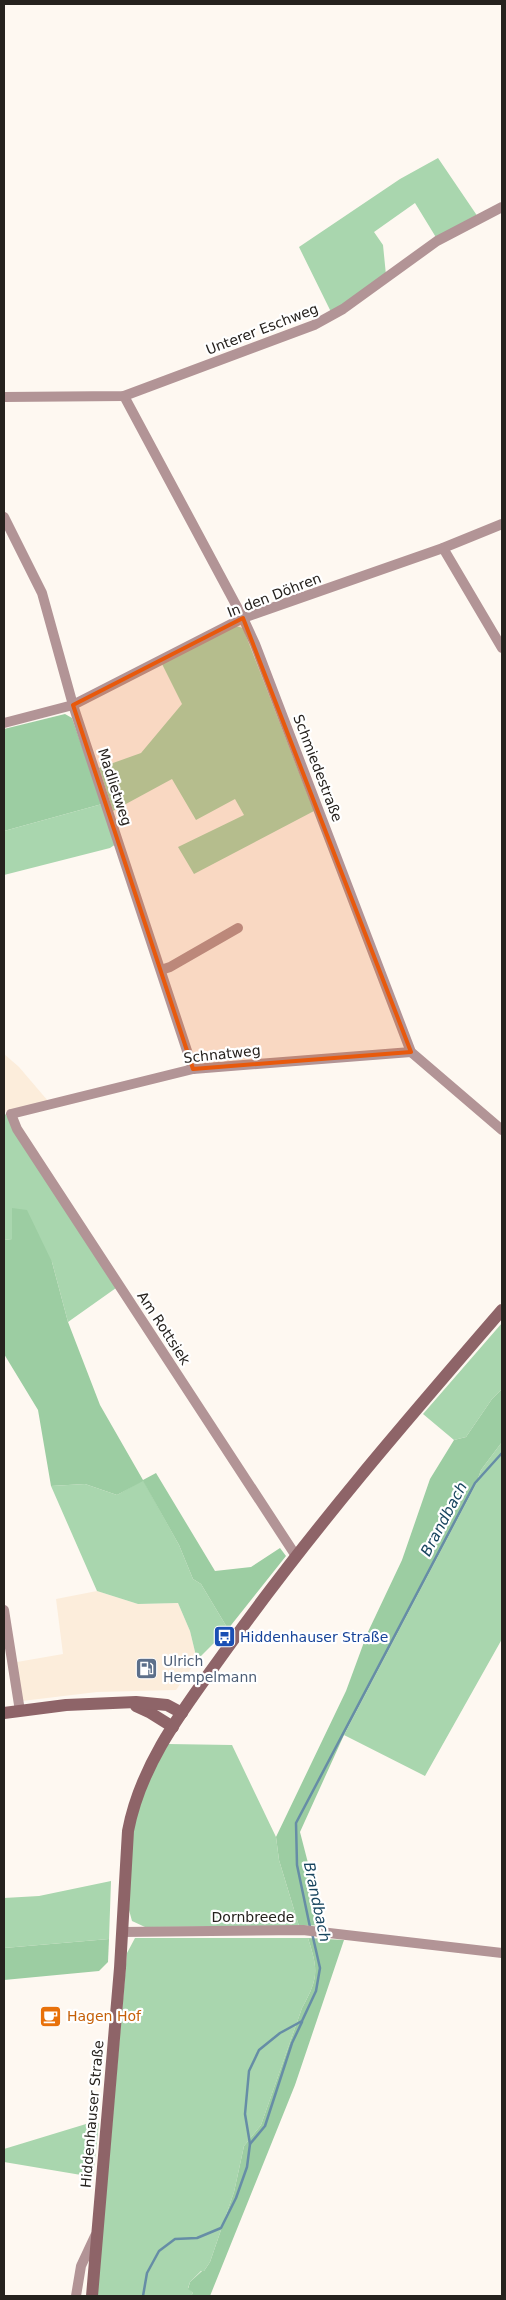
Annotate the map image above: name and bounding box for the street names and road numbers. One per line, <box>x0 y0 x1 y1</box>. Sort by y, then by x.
street label: Unterer Eschweg <box>204 300 320 358</box>
street label: In den Döhren <box>225 570 323 620</box>
street label: Schmiedestraße <box>290 712 346 824</box>
street label: Madlietweg <box>95 746 135 828</box>
street label: Schnatweg <box>183 1042 261 1066</box>
street label: Am Rottsiek <box>134 1288 194 1368</box>
street label: Dornbreede <box>212 1909 294 1925</box>
street label: Hiddenhauser Straße <box>78 2039 106 2189</box>

